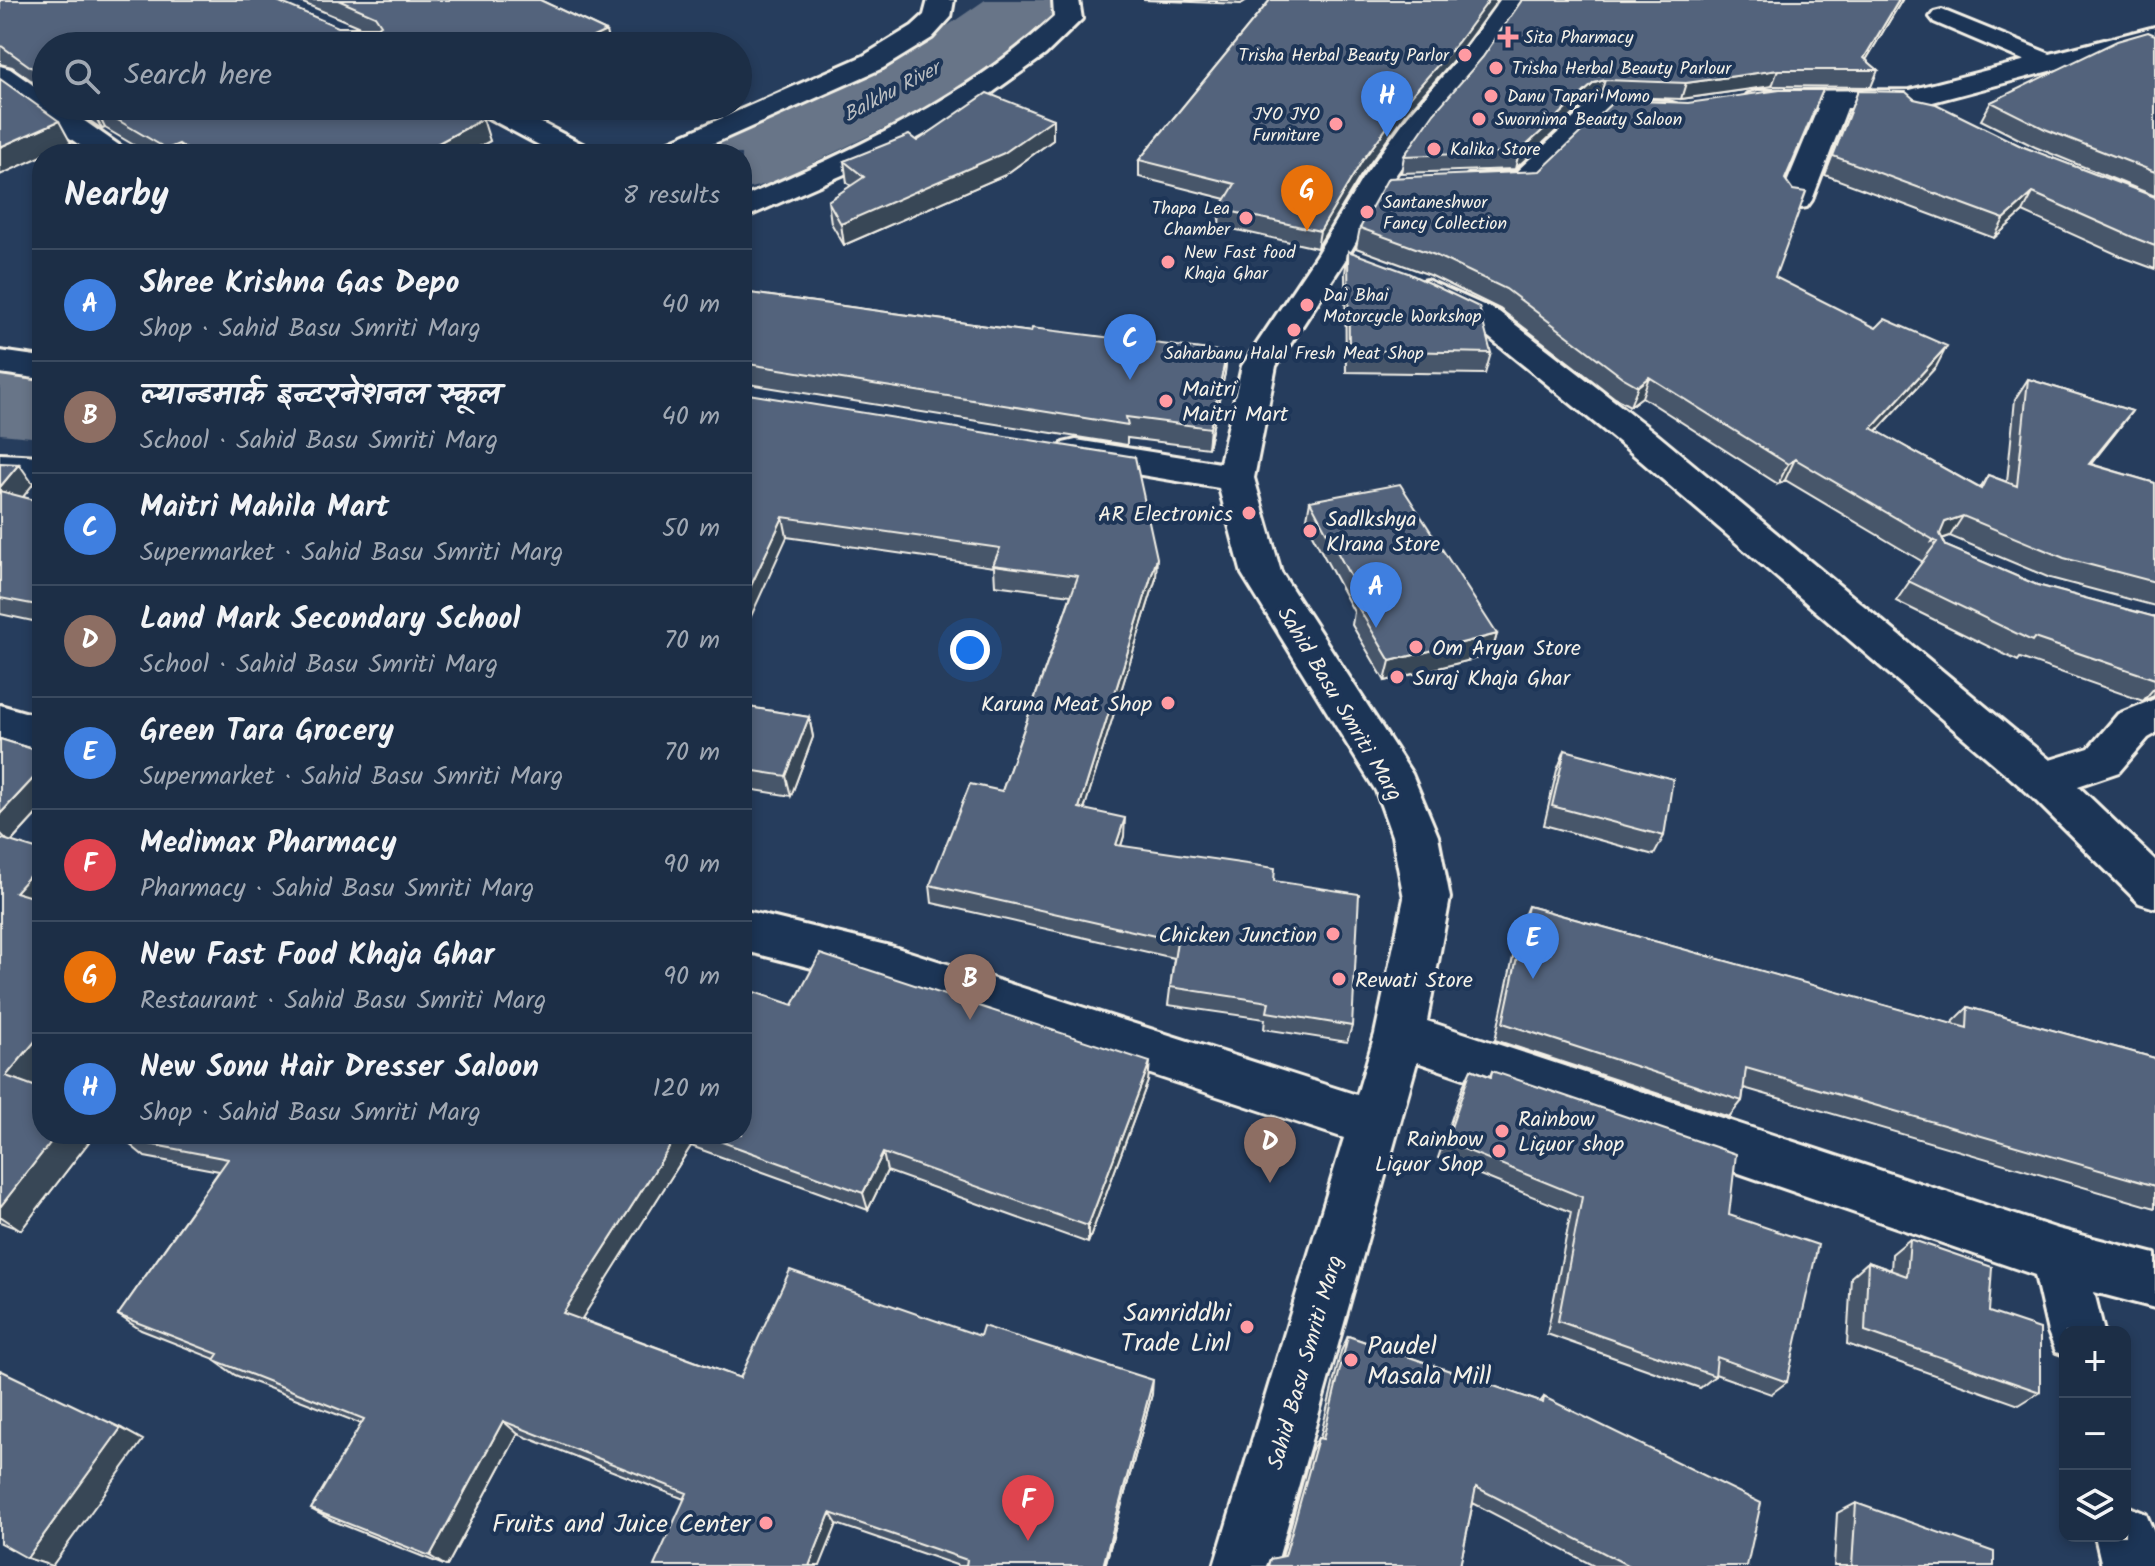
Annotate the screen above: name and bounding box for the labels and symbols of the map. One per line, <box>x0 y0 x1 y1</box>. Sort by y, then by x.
place label: Sita Pharmacy <box>1524 24 1634 53</box>
marker: Sita Pharmacy <box>1499 28 1517 46</box>
place label: Trisha Herbal Beauty Parlor <box>1239 42 1450 71</box>
marker: Trisha Herbal Beauty Parlor <box>1456 46 1474 64</box>
water label: Balkhu River <box>838 52 950 132</box>
place label: Trisha Herbal Beauty Parlour <box>1512 55 1732 84</box>
marker: Trisha Herbal Beauty Parlour <box>1487 59 1505 77</box>
pin: H <box>1361 71 1413 137</box>
place label: Danu Tapari Momo <box>1507 83 1650 112</box>
marker: Danu Tapari Momo <box>1482 87 1500 105</box>
place label: JYO JYO Furniture <box>1252 101 1320 151</box>
place label: Swornima Beauty Saloon <box>1495 106 1682 135</box>
marker: Swornima Beauty Saloon <box>1470 110 1488 128</box>
marker: JYO JYO Furniture <box>1327 115 1345 133</box>
place label: Kalika Store <box>1450 136 1541 165</box>
marker: Kalika Store <box>1425 140 1443 158</box>
pin: G <box>1281 165 1333 231</box>
place label: Santaneshwor Fancy Collection <box>1383 189 1507 239</box>
place label: Thapa Lea Chamber <box>1152 195 1231 245</box>
marker: Santaneshwor Fancy Collection <box>1358 203 1376 221</box>
marker: Thapa Lea Chamber <box>1237 209 1255 227</box>
place label: New Fast food Khaja Ghar <box>1184 239 1296 289</box>
marker: New Fast food Khaja Ghar <box>1159 253 1177 271</box>
place label: Dai Bhai Motorcycle Workshop <box>1323 282 1482 332</box>
marker: Dai Bhai Motorcycle Workshop <box>1298 296 1316 314</box>
pin: C <box>1104 314 1156 380</box>
marker: Saharbanu Halal Fresh Meat Shop <box>1285 321 1303 339</box>
place label: Saharbanu Halal Fresh Meat Shop <box>1164 340 1424 369</box>
place label: Maitri Maitri Mart <box>1182 373 1289 433</box>
marker: Maitri Maitri Mart <box>1157 392 1175 410</box>
place label: AR Electronics <box>1098 498 1234 533</box>
place label: Sadlkshya Klrana Store <box>1326 503 1440 563</box>
marker: AR Electronics <box>1240 504 1258 522</box>
marker: Sadlkshya Klrana Store <box>1301 522 1319 540</box>
pin: A <box>1350 562 1402 628</box>
street label: Sahid Basu Smriti Marg <box>1267 600 1411 808</box>
your location <box>950 630 990 670</box>
place label: Om Aryan Store <box>1432 632 1581 667</box>
marker: Om Aryan Store <box>1407 638 1425 656</box>
place label: Suraj Khaja Ghar <box>1413 662 1572 697</box>
marker: Suraj Khaja Ghar <box>1388 668 1406 686</box>
place label: Karuna Meat Shop <box>981 688 1152 723</box>
marker: Karuna Meat Shop <box>1159 694 1177 712</box>
pin: E <box>1507 913 1559 979</box>
place label: Chicken Junction <box>1158 919 1317 954</box>
marker: Chicken Junction <box>1324 925 1342 943</box>
pin: B <box>944 954 996 1020</box>
place label: Rewati Store <box>1355 964 1473 999</box>
marker: Rewati Store <box>1330 970 1348 988</box>
place label: Rainbow Liquor shop <box>1518 1103 1624 1163</box>
pin: D <box>1244 1117 1296 1183</box>
marker: Rainbow Liquor shop <box>1493 1122 1511 1140</box>
place label: Rainbow Liquor Shop <box>1375 1123 1483 1183</box>
marker: Rainbow Liquor Shop <box>1490 1142 1508 1160</box>
street label: Sahid Basu Smriti Marg <box>1259 1251 1354 1474</box>
place label: Samriddhi Trade Linl <box>1121 1293 1233 1365</box>
marker: Samriddhi Trade Linl <box>1238 1318 1256 1336</box>
place label: Paudel Masala Mill <box>1367 1326 1491 1398</box>
marker: Paudel Masala Mill <box>1342 1351 1360 1369</box>
pin: F <box>1002 1475 1054 1541</box>
place label: Fruits and Juice Center <box>492 1504 751 1546</box>
marker: Fruits and Juice Center <box>757 1514 775 1532</box>

